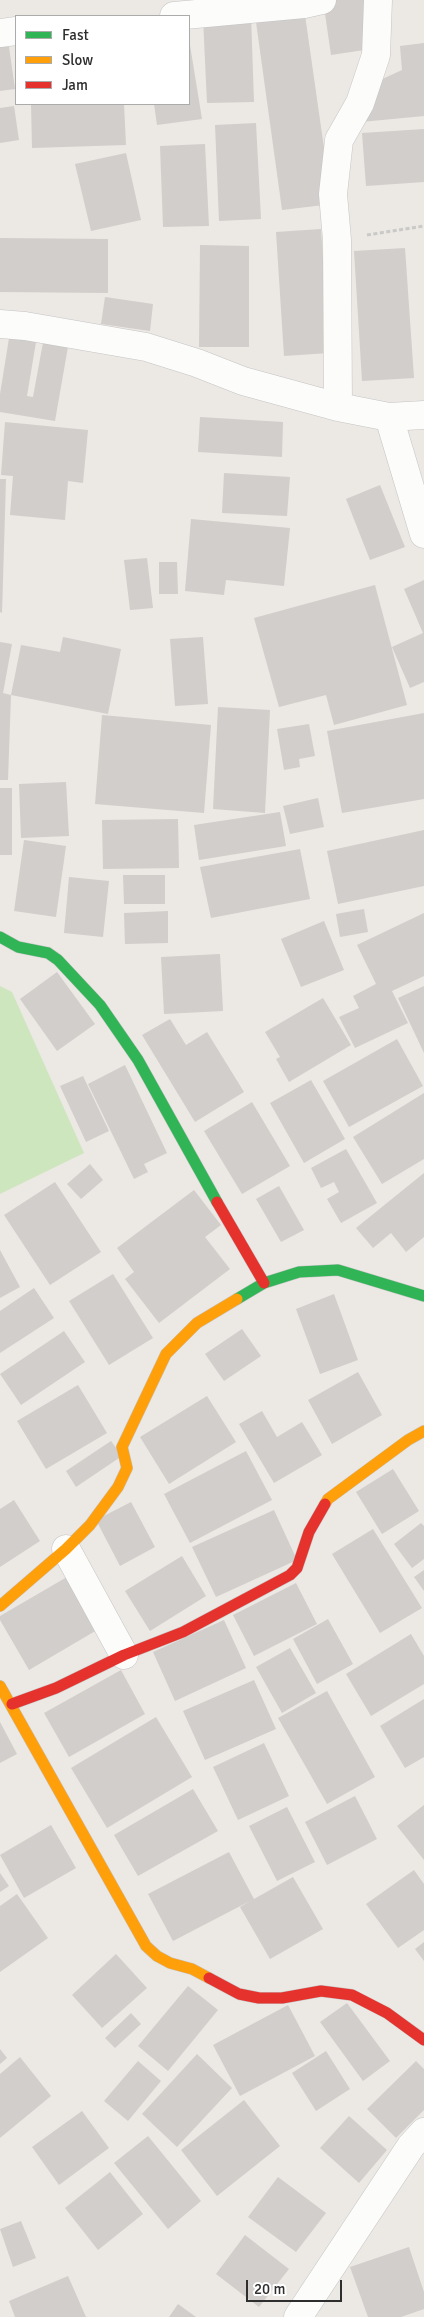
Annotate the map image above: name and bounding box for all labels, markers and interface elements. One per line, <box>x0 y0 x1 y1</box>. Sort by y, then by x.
legend <box>15 15 190 105</box>
text: Fast <box>62 26 89 44</box>
text: Slow <box>62 51 93 69</box>
text: Jam <box>62 76 88 94</box>
scale bar <box>249 2270 345 2302</box>
text: 20 m <box>254 2280 285 2298</box>

